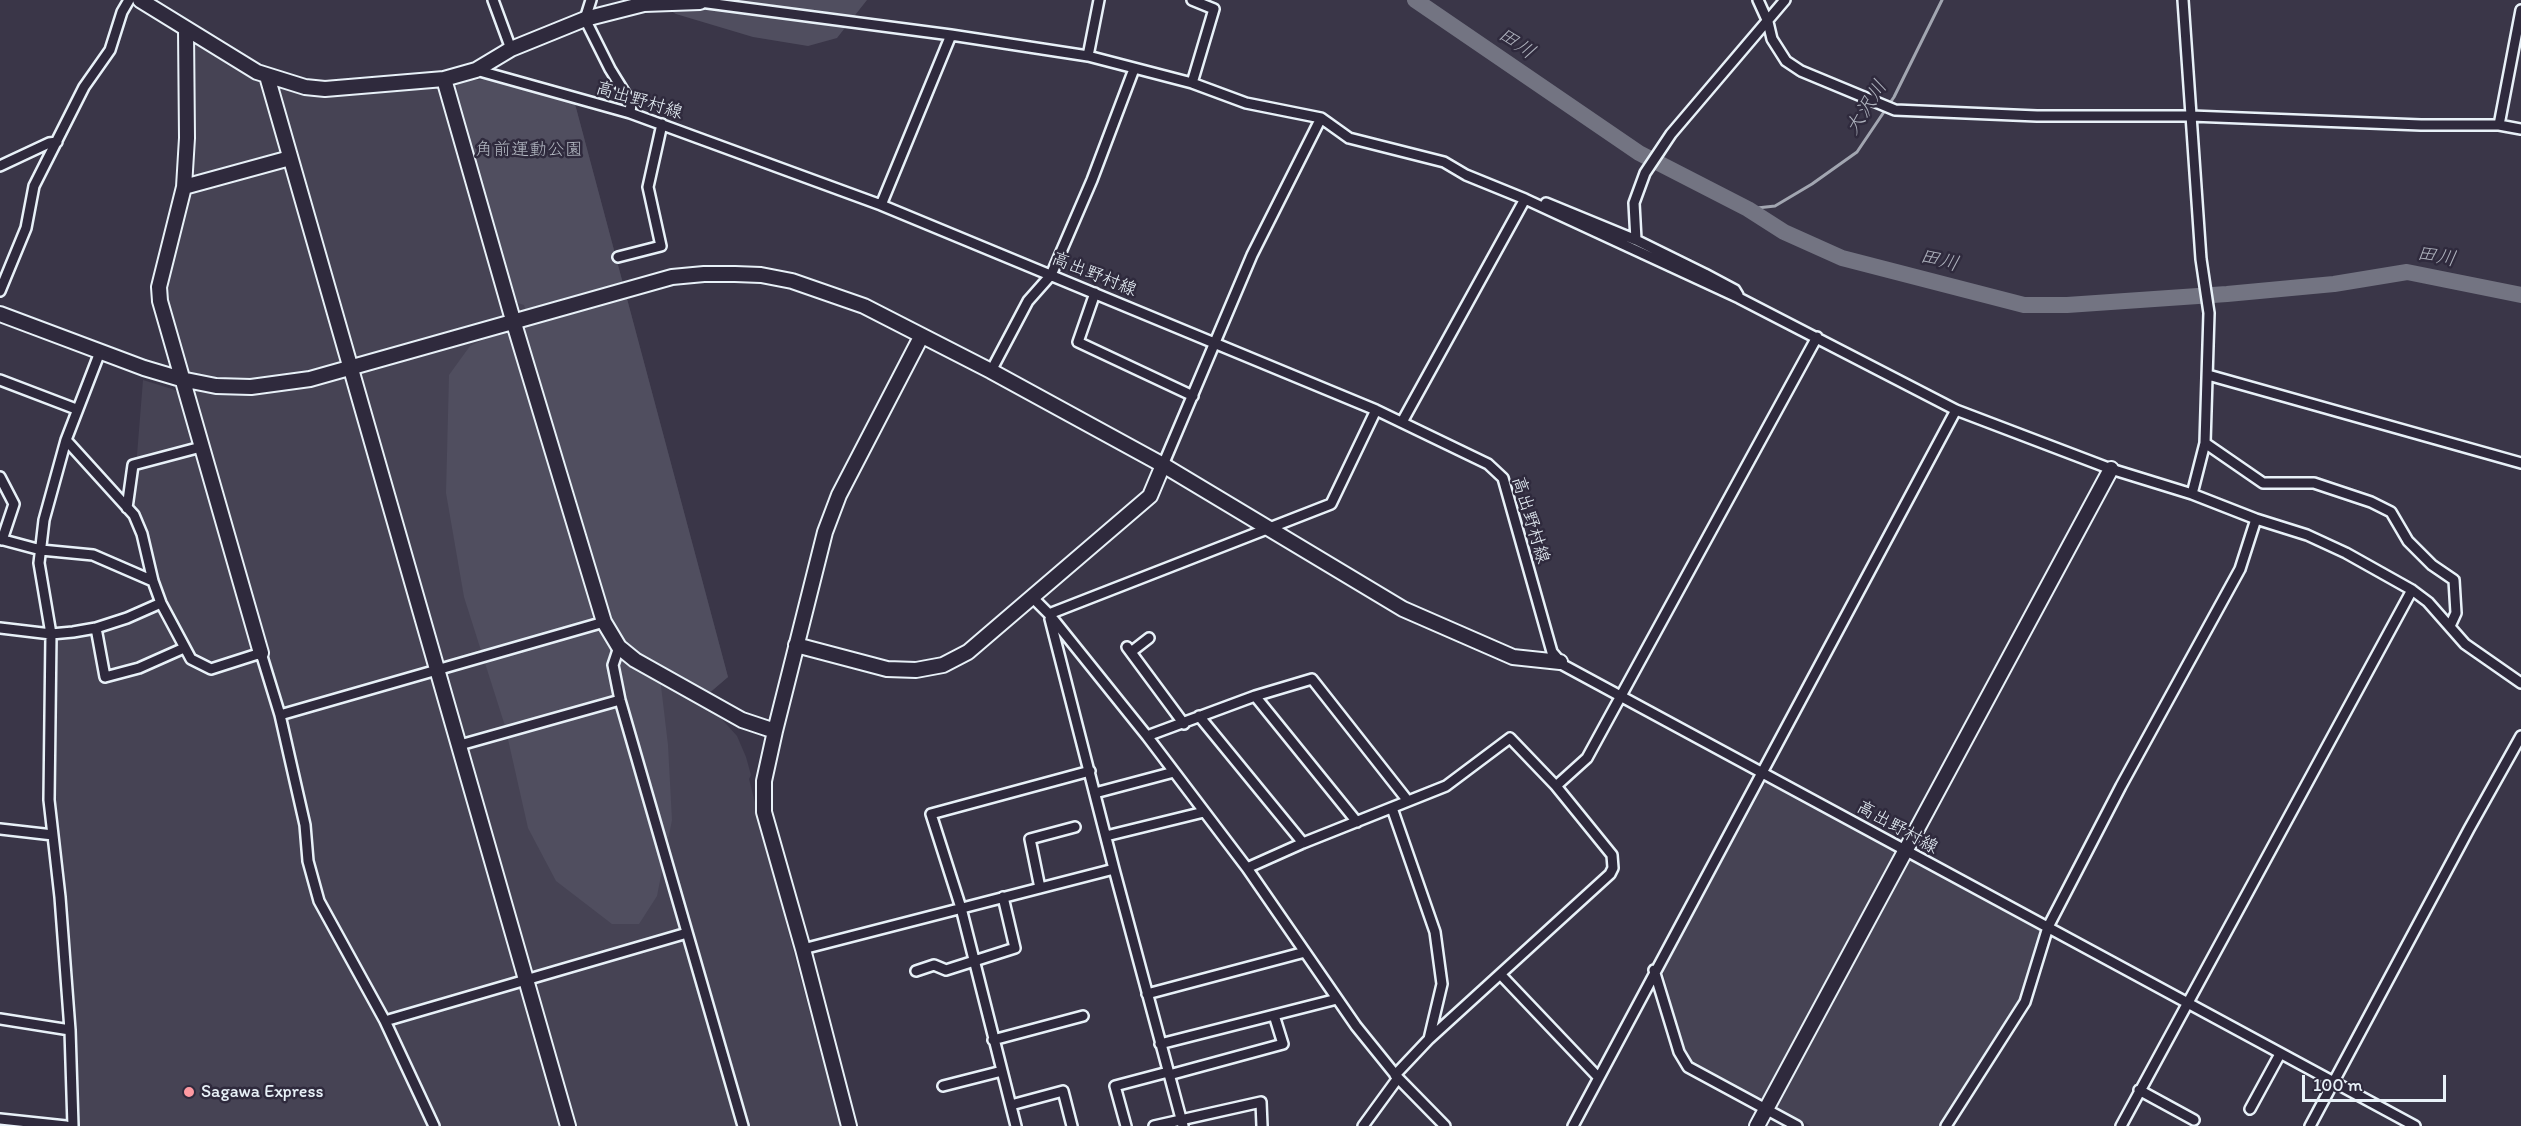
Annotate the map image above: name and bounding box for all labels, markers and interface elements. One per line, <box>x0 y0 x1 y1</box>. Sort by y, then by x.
water label: 田川 <box>1493 23 1539 65</box>
water label: 大沢川 <box>1841 76 1893 140</box>
street label: 高出野村線 <box>593 78 685 124</box>
park label: 角前運動公園 <box>475 139 583 161</box>
water label: 田川 <box>2414 242 2458 272</box>
water label: 田川 <box>1917 245 1961 277</box>
street label: 高出野村線 <box>1048 248 1140 302</box>
street label: 高出野村線 <box>1507 474 1553 566</box>
street label: 高出野村線 <box>1852 797 1942 859</box>
scale bar <box>2305 1063 2449 1101</box>
text: 100 m <box>2313 1074 2363 1096</box>
place label: Sagawa Express <box>201 1081 323 1103</box>
marker: Sagawa Express <box>182 1085 196 1099</box>

